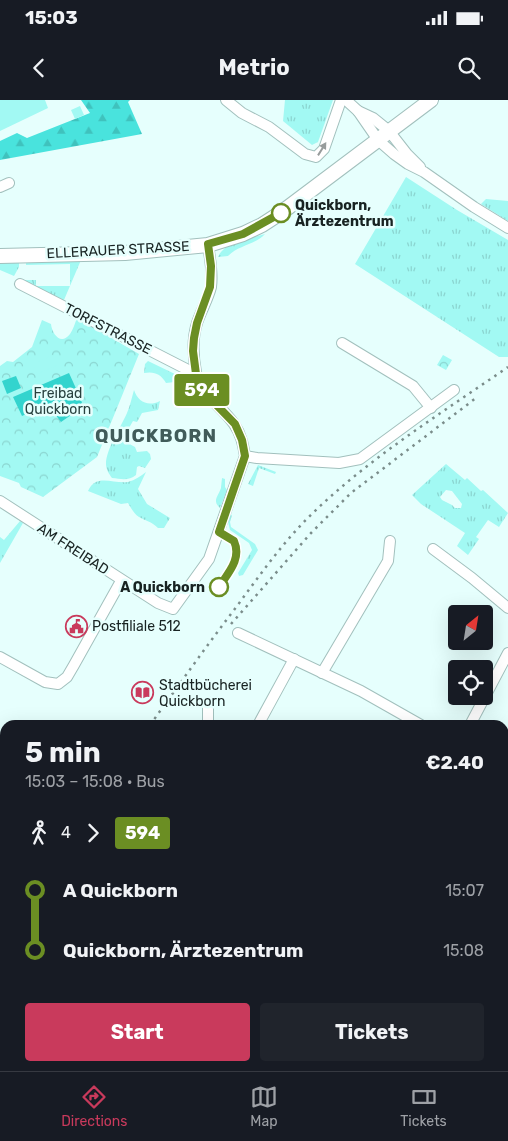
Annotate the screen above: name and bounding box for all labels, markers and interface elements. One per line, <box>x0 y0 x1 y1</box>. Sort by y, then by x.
text: 15:03 <box>25 6 78 29</box>
icon: back <box>25 54 53 82</box>
text: Metrio <box>218 54 290 81</box>
icon: search <box>455 54 483 82</box>
one-way arrow <box>317 142 326 156</box>
place label: Quickborn, Ärztezentrum <box>295 197 394 230</box>
marker: Quickborn, Ärztezentrum <box>271 203 291 223</box>
street label: ELLERAUER STRASSE <box>46 238 190 262</box>
street label: TORFSTRASSE <box>62 300 154 358</box>
line badge: 594 <box>173 374 231 406</box>
text: 594 <box>184 379 220 401</box>
park label: Freibad Quickborn <box>25 385 91 418</box>
district label: QUICKBORN <box>95 424 217 447</box>
street label: AM FREIBAD <box>34 520 112 578</box>
marker: A Quickborn <box>209 577 229 597</box>
place label: A Quickborn <box>120 579 205 596</box>
north arrow <box>448 605 492 650</box>
map controls <box>448 605 493 705</box>
public building icon: Postfiliale 512 <box>64 614 88 638</box>
place label: Postfiliale 512 <box>92 618 181 635</box>
button: locate <box>448 660 493 705</box>
place label: Stadtbücherei Quickborn <box>159 677 252 710</box>
library icon: Stadtbücherei Quickborn <box>131 681 155 705</box>
text: 5 min <box>25 736 101 769</box>
text: €2.40 <box>426 751 484 774</box>
text: 15:03 – 15:08 · Bus <box>25 772 165 791</box>
icon: walk <box>25 819 53 847</box>
icon: forward <box>79 819 107 847</box>
text: 594 <box>125 822 160 844</box>
text: 4 <box>61 823 71 842</box>
text: A Quickborn <box>63 879 178 902</box>
text: 15:07 <box>445 881 484 900</box>
text: Quickborn, Ärztezentrum <box>63 939 304 962</box>
text: 15:08 <box>443 941 484 960</box>
button: Start <box>25 1003 250 1061</box>
button: Tickets <box>260 1003 484 1061</box>
tab: Directions <box>61 1083 128 1130</box>
tab: Map <box>250 1083 278 1130</box>
tab: Tickets <box>400 1083 447 1130</box>

